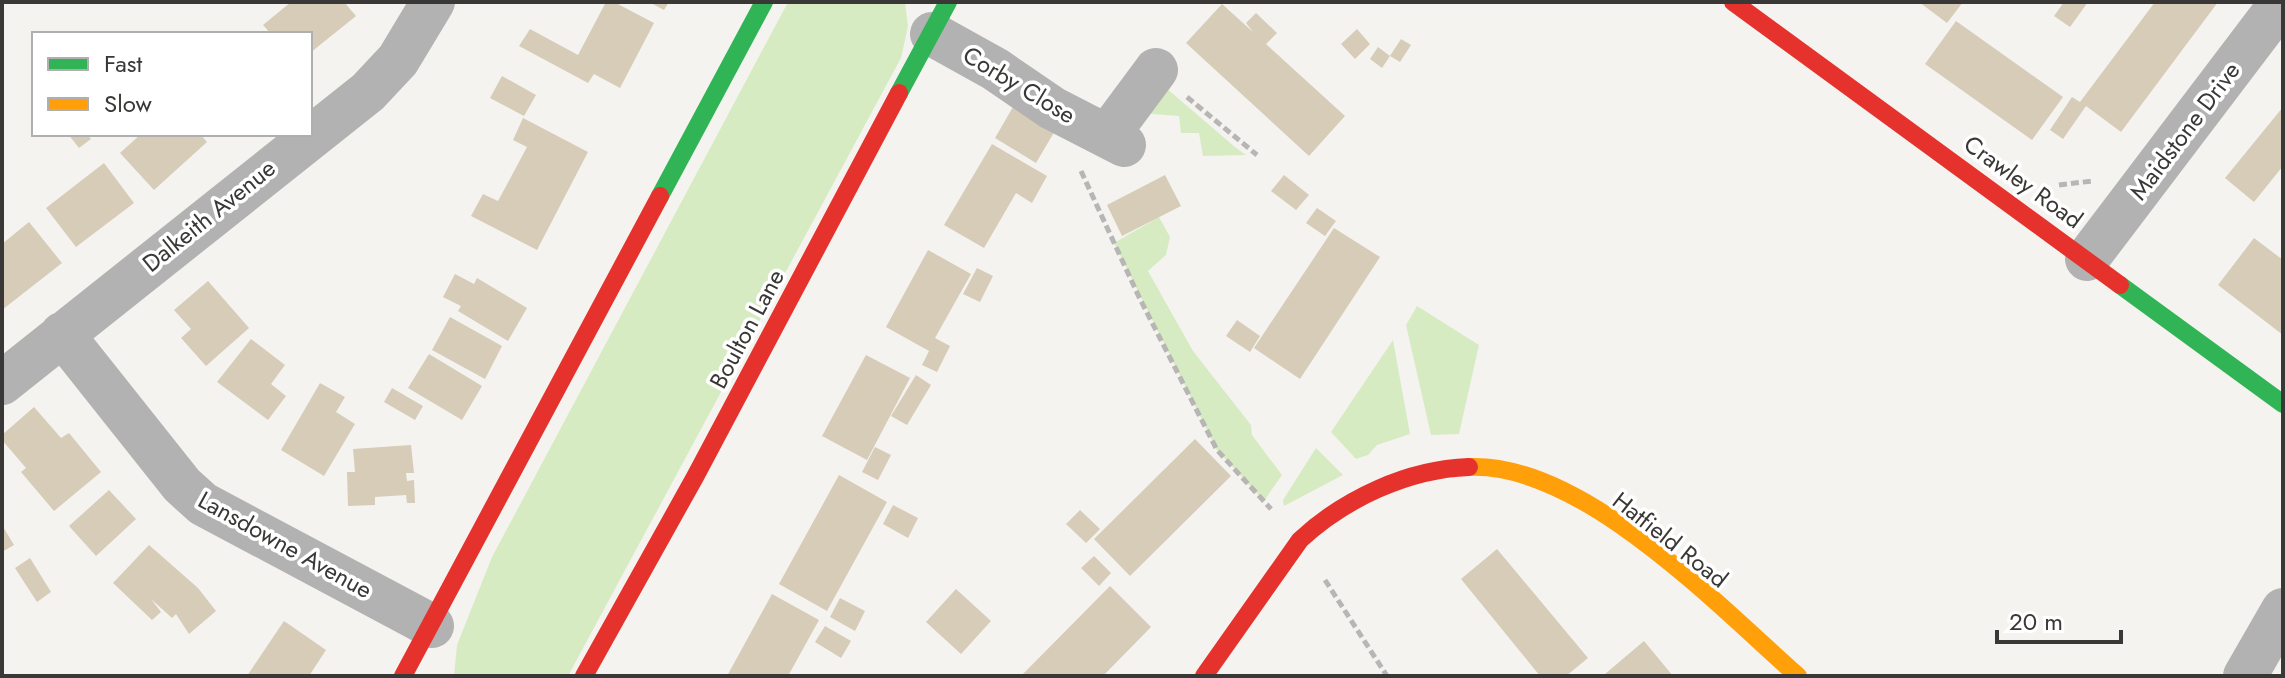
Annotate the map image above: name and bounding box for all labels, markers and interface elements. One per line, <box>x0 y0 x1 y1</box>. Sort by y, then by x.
legend <box>32 32 312 136</box>
street label: Corby Close <box>956 37 1082 132</box>
text: Fast <box>104 46 142 81</box>
street label: Maidstone Drive <box>2121 54 2248 207</box>
text: Slow <box>104 86 152 121</box>
street label: Crawley Road <box>1957 126 2090 237</box>
street label: Dalkeith Avenue <box>135 151 283 280</box>
street label: Boulton Lane <box>700 263 793 395</box>
street label: Lansdowne Avenue <box>192 482 379 607</box>
street label: Hatfield Road <box>1605 483 1735 596</box>
scale bar <box>1997 594 2121 644</box>
text: 20 m <box>2009 604 2063 639</box>

